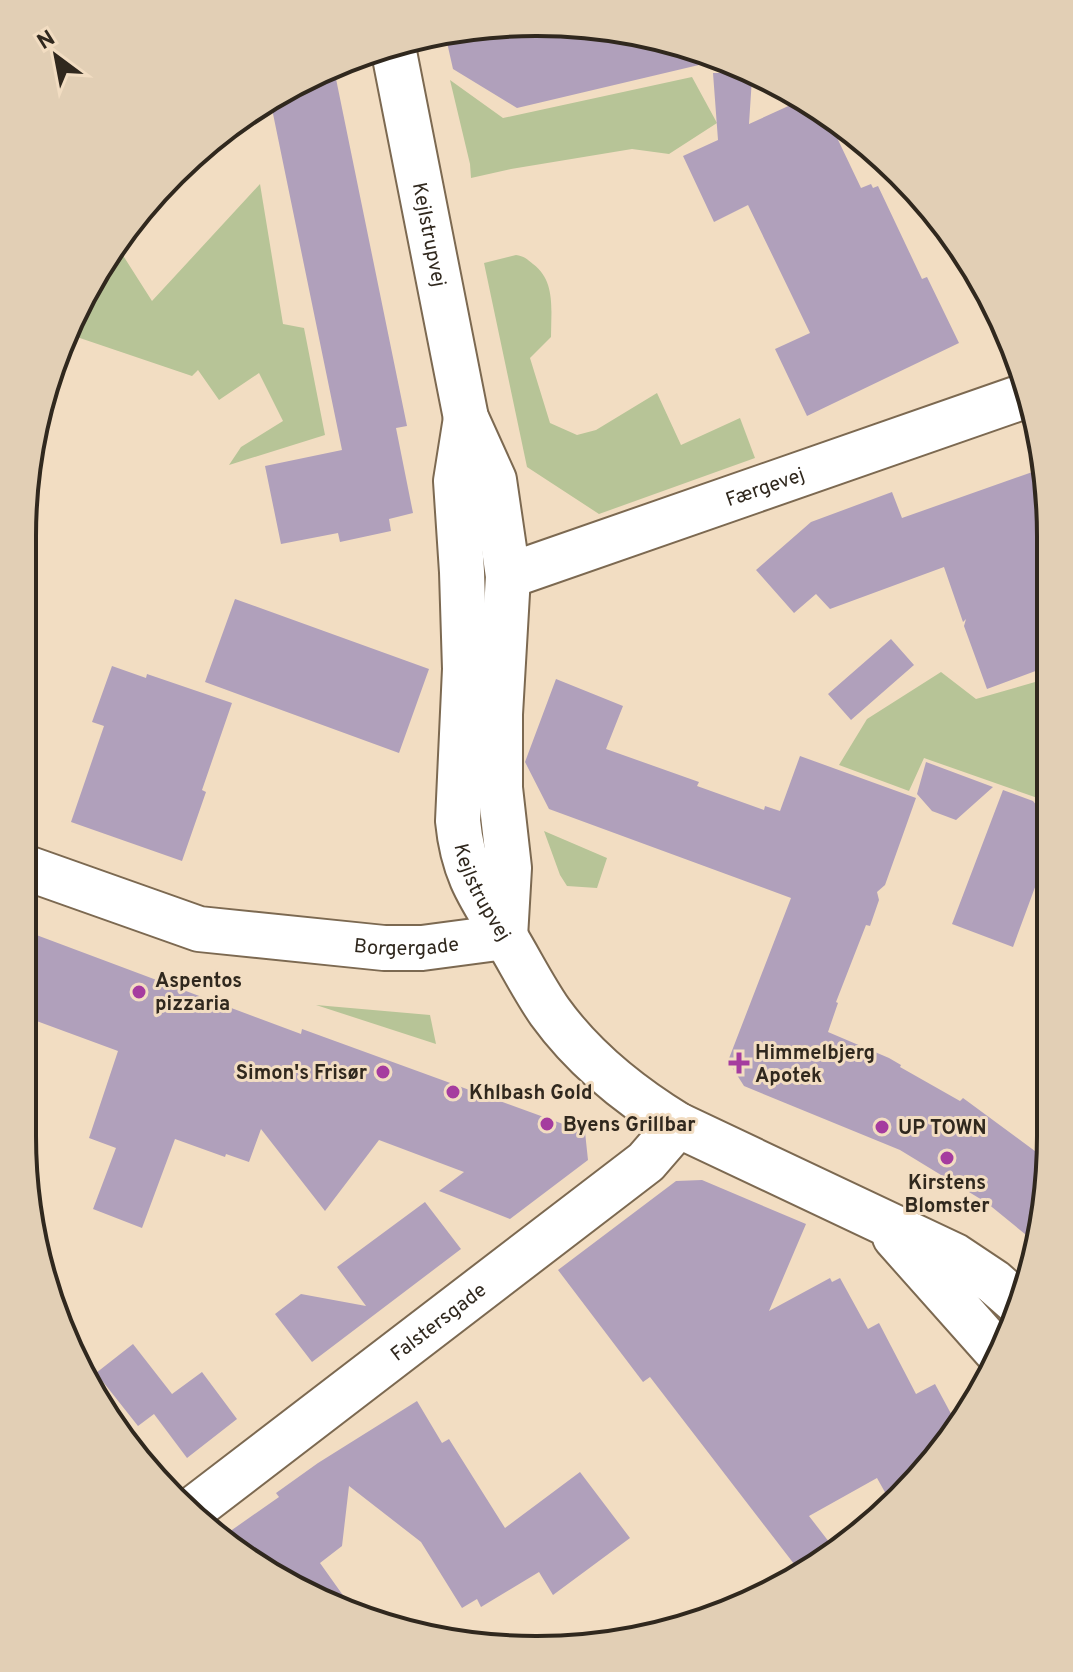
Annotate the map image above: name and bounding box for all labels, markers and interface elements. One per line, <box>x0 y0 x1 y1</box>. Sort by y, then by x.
north arrow <box>16 16 96 96</box>
text: N <box>33 26 61 57</box>
street label: Kejlstrupvej <box>405 180 451 289</box>
street label: Færgevej <box>723 463 808 514</box>
street label: Kejlstrupvej <box>447 841 516 947</box>
street label: Borgergade <box>352 932 461 963</box>
place label: Aspentos pizzaria <box>155 969 242 1018</box>
marker: Aspentos pizzaria <box>130 983 148 1001</box>
place label: Himmelbjerg Apotek <box>755 1041 875 1090</box>
marker: Himmelbjerg Apotek <box>730 1054 748 1072</box>
place label: Simon's Frisør <box>236 1061 368 1087</box>
marker: Simon's Frisør <box>374 1063 392 1081</box>
place label: Khlbash Gold <box>469 1081 593 1107</box>
marker: Khlbash Gold <box>444 1083 462 1101</box>
place label: Byens Grillbar <box>563 1113 696 1139</box>
marker: Byens Grillbar <box>538 1115 556 1133</box>
place label: UP TOWN <box>898 1116 987 1142</box>
marker: UP TOWN <box>873 1118 891 1136</box>
marker: Kirstens Blomster <box>938 1149 956 1167</box>
place label: Kirstens Blomster <box>904 1171 990 1220</box>
street label: Falstersgade <box>386 1278 492 1368</box>

